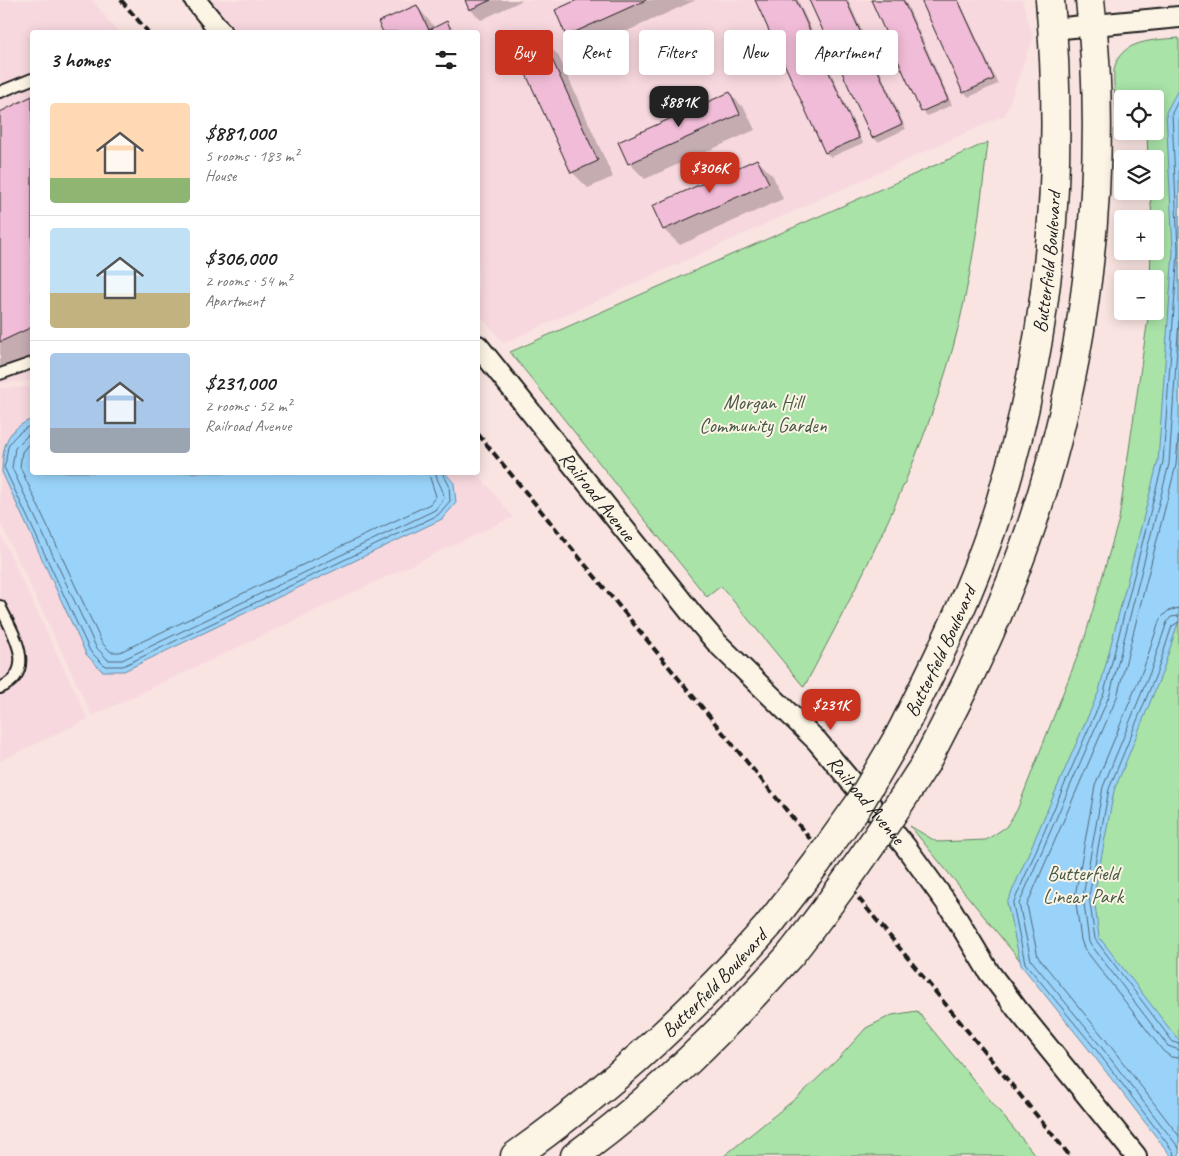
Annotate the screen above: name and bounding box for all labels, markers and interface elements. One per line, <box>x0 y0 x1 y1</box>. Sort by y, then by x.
chip: Buy <box>495 30 553 75</box>
chip: Rent <box>563 30 629 75</box>
chip: Filters <box>639 30 714 75</box>
chip: New <box>724 30 786 75</box>
chip: Apartment <box>796 30 898 75</box>
icon: filters <box>432 46 460 74</box>
text: 3 homes <box>50 47 109 73</box>
pin: $881K <box>644 86 714 128</box>
map controls <box>1114 90 1164 320</box>
button: locate <box>1114 90 1164 140</box>
text: $881K <box>661 92 697 112</box>
text: $881,000 <box>205 120 275 146</box>
icon: home <box>90 123 150 183</box>
text: 5 rooms · 183 m² <box>205 146 299 166</box>
button: layers <box>1114 150 1164 200</box>
pin: $306K <box>675 152 745 194</box>
text: $306K <box>691 158 729 178</box>
text: House <box>205 166 236 186</box>
street label: Butterfield Boulevard <box>1027 188 1066 334</box>
button: + <box>1114 210 1164 260</box>
text: $306,000 <box>205 245 276 271</box>
icon: home <box>90 248 150 308</box>
button: − <box>1114 270 1164 320</box>
text: 2 rooms · 54 m² <box>205 271 291 291</box>
text: Apartment <box>205 291 264 311</box>
text: $231,000 <box>205 370 275 396</box>
icon: home <box>90 373 150 433</box>
park label: Morgan Hill Community Garden <box>699 390 828 438</box>
text: 2 rooms · 52 m² <box>205 396 291 416</box>
text: Railroad Avenue <box>205 416 291 436</box>
street label: Railroad Avenue <box>554 446 642 547</box>
street label: Butterfield Boulevard <box>898 579 982 721</box>
pin: $231K <box>796 688 866 731</box>
text: $231K <box>813 695 849 715</box>
street label: Railroad Avenue <box>822 750 912 850</box>
park label: Butterfield Linear Park <box>1043 861 1125 909</box>
street label: Butterfield Boulevard <box>656 921 774 1043</box>

